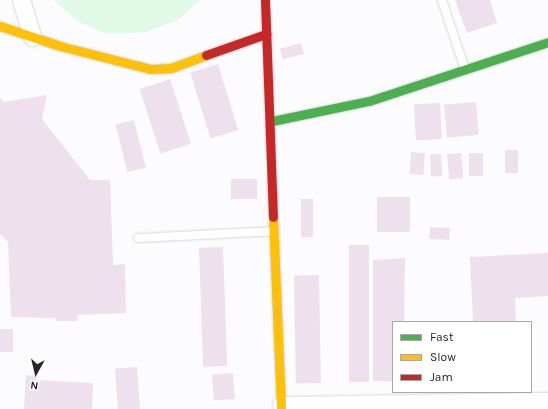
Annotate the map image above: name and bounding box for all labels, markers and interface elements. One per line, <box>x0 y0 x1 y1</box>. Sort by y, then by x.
legend <box>392 321 532 393</box>
text: Fast <box>430 330 453 344</box>
text: Slow <box>430 350 456 364</box>
north arrow <box>16 353 56 393</box>
text: Jam <box>430 370 453 384</box>
text: N <box>29 378 39 392</box>

